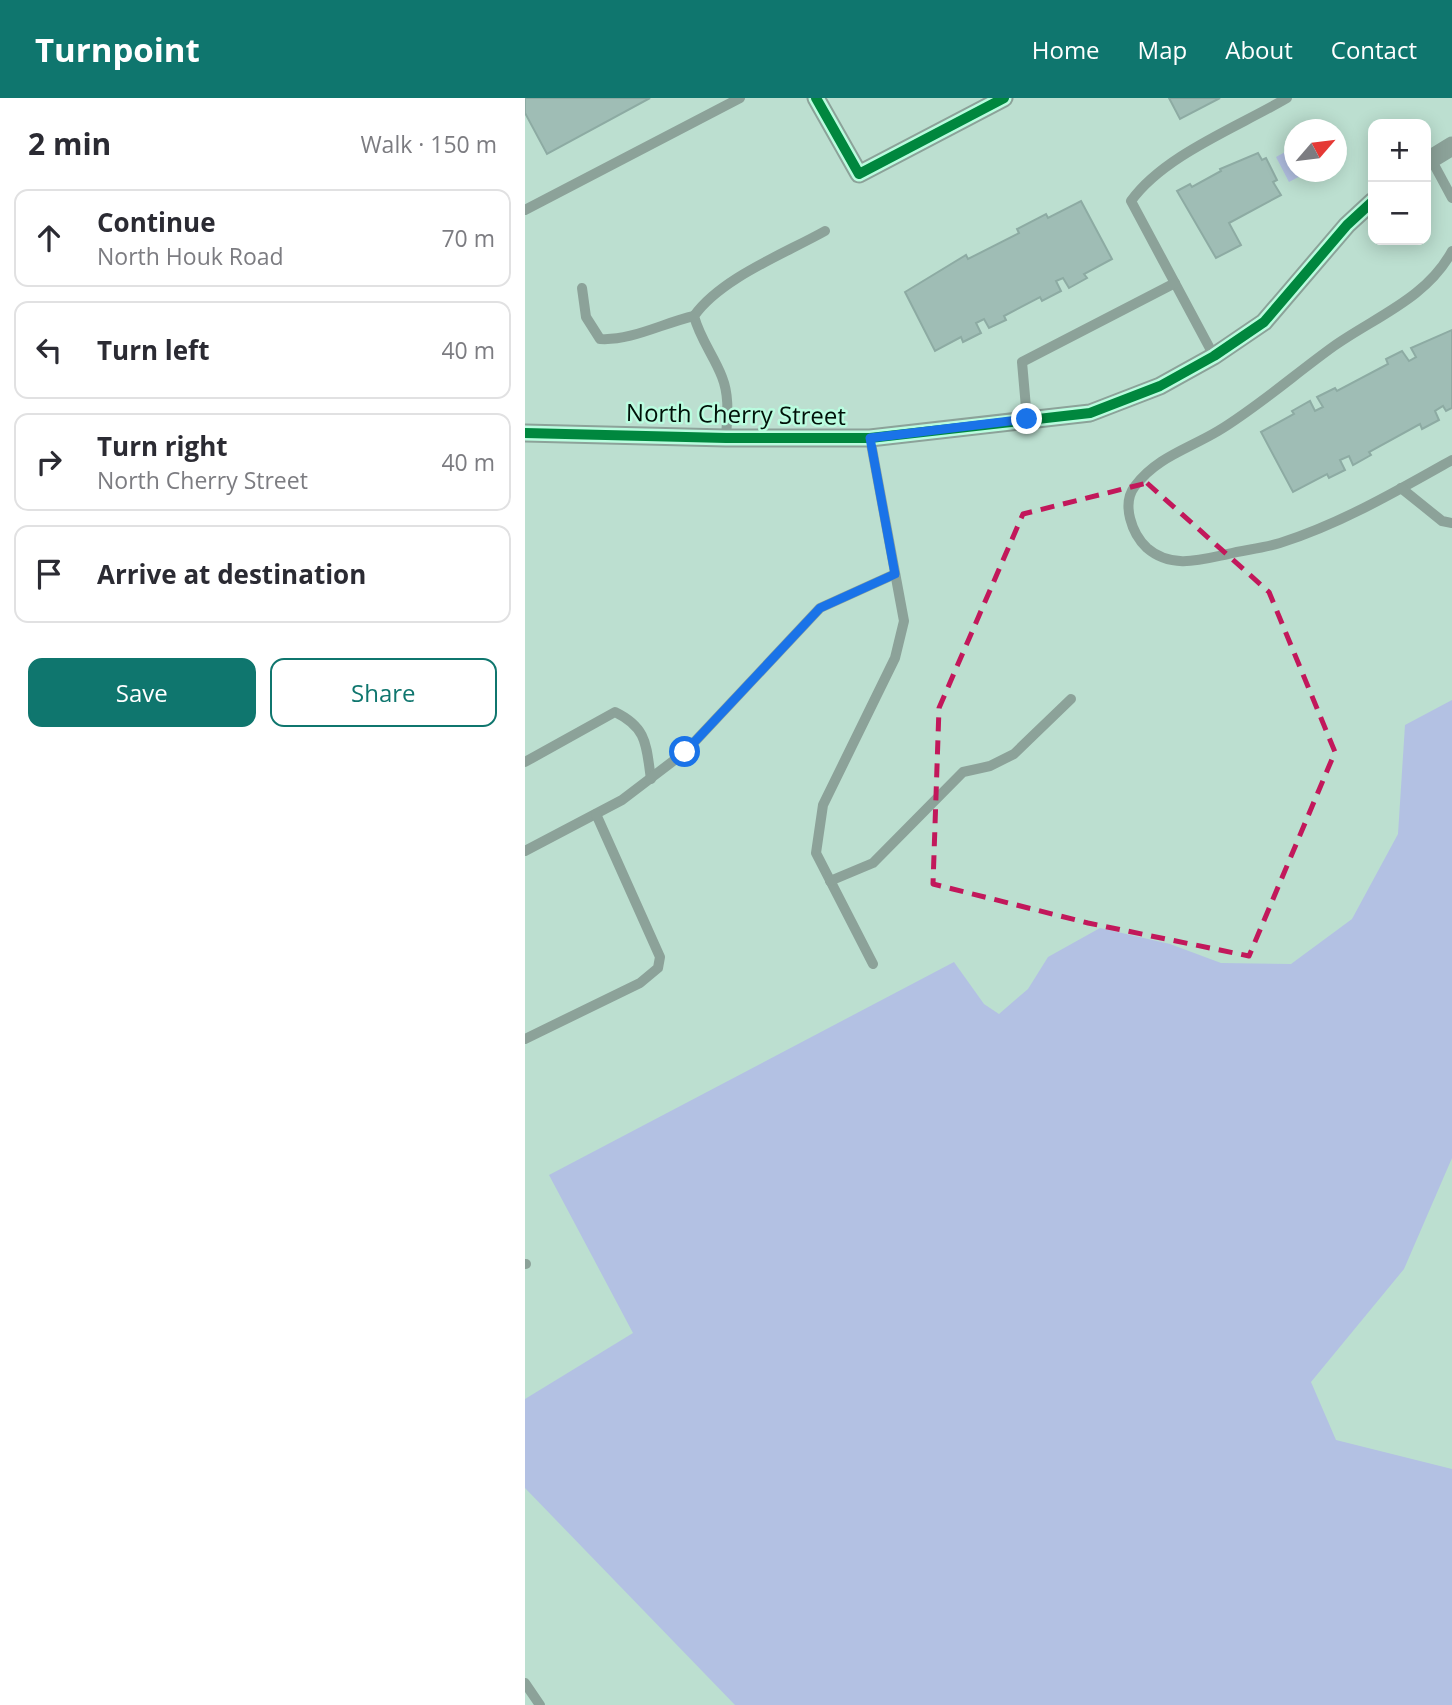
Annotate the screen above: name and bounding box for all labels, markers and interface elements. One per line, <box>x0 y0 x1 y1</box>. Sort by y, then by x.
text: Turnpoint <box>35 27 200 72</box>
text: Home <box>1032 33 1100 66</box>
text: Map <box>1138 33 1187 66</box>
text: About <box>1225 33 1293 66</box>
text: Contact <box>1331 33 1417 66</box>
north arrow <box>1284 119 1347 182</box>
map controls <box>1368 119 1431 245</box>
button: + <box>1368 119 1431 182</box>
text: 2 min <box>28 123 111 164</box>
text: Walk · 150 m <box>360 128 497 160</box>
button: − <box>1368 182 1431 245</box>
text: Continue <box>97 204 216 240</box>
icon: ahead <box>30 219 68 257</box>
text: 70 m <box>441 222 495 254</box>
text: North Houk Road <box>97 240 284 272</box>
icon: left <box>30 331 68 369</box>
text: Turn left <box>97 332 209 368</box>
text: 40 m <box>441 334 495 366</box>
street label: North Cherry Street <box>626 395 846 432</box>
route end <box>1011 403 1042 434</box>
text: Turn right <box>97 428 228 464</box>
icon: right <box>30 443 68 481</box>
text: 40 m <box>441 446 495 478</box>
text: North Cherry Street <box>97 464 308 496</box>
icon: arrive <box>30 555 68 593</box>
text: Arrive at destination <box>97 556 366 592</box>
button: Save <box>28 658 256 727</box>
button: Share <box>270 658 497 727</box>
route start <box>669 736 700 767</box>

